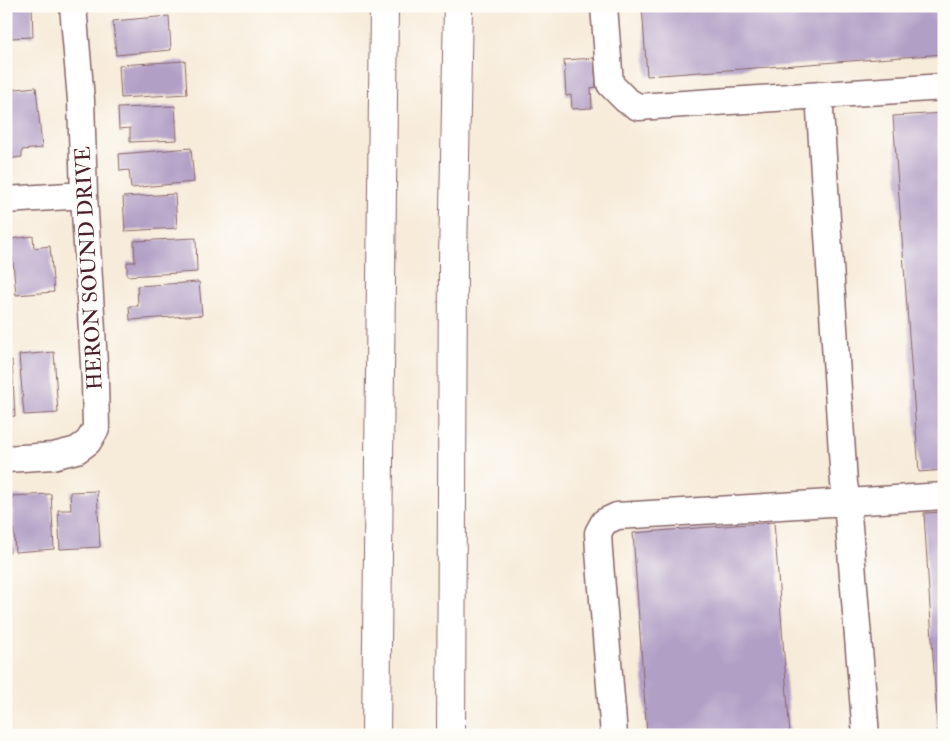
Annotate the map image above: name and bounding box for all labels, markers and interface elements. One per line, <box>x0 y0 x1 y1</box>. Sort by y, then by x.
street label: HERON SOUND DRIVE <box>69 146 109 390</box>

